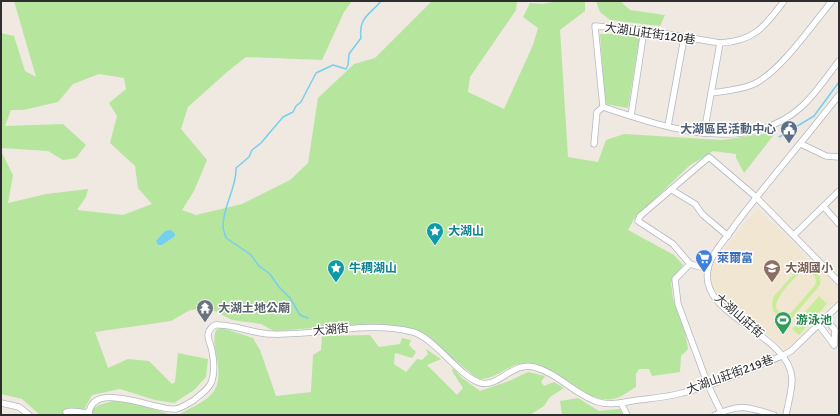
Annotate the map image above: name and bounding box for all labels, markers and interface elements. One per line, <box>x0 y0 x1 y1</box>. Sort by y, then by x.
street label: 大湖山莊街120巷 <box>604 20 696 48</box>
public building icon: 大湖區民活動中心 <box>779 119 799 144</box>
place label: 大湖區民活動中心 <box>680 122 776 137</box>
place icon: 大湖山 <box>425 221 445 246</box>
place label: 大湖山 <box>448 224 484 239</box>
supermarket icon: 萊爾富 <box>694 248 714 273</box>
place label: 萊爾富 <box>717 251 753 266</box>
place icon: 牛稠湖山 <box>326 258 346 283</box>
school or university icon: 大湖國小 <box>762 258 782 283</box>
place label: 牛稠湖山 <box>349 261 397 276</box>
place label: 大湖國小 <box>785 261 833 276</box>
street label: 大湖山莊街 <box>711 291 767 341</box>
temple icon: 大湖土地公廟 <box>195 298 215 323</box>
place label: 大湖土地公廟 <box>218 301 290 316</box>
sports icon: 游泳池 <box>773 310 793 335</box>
place label: 游泳池 <box>796 313 832 328</box>
street label: 大湖街 <box>312 321 350 339</box>
street label: 大湖山莊街219巷 <box>684 352 776 398</box>

